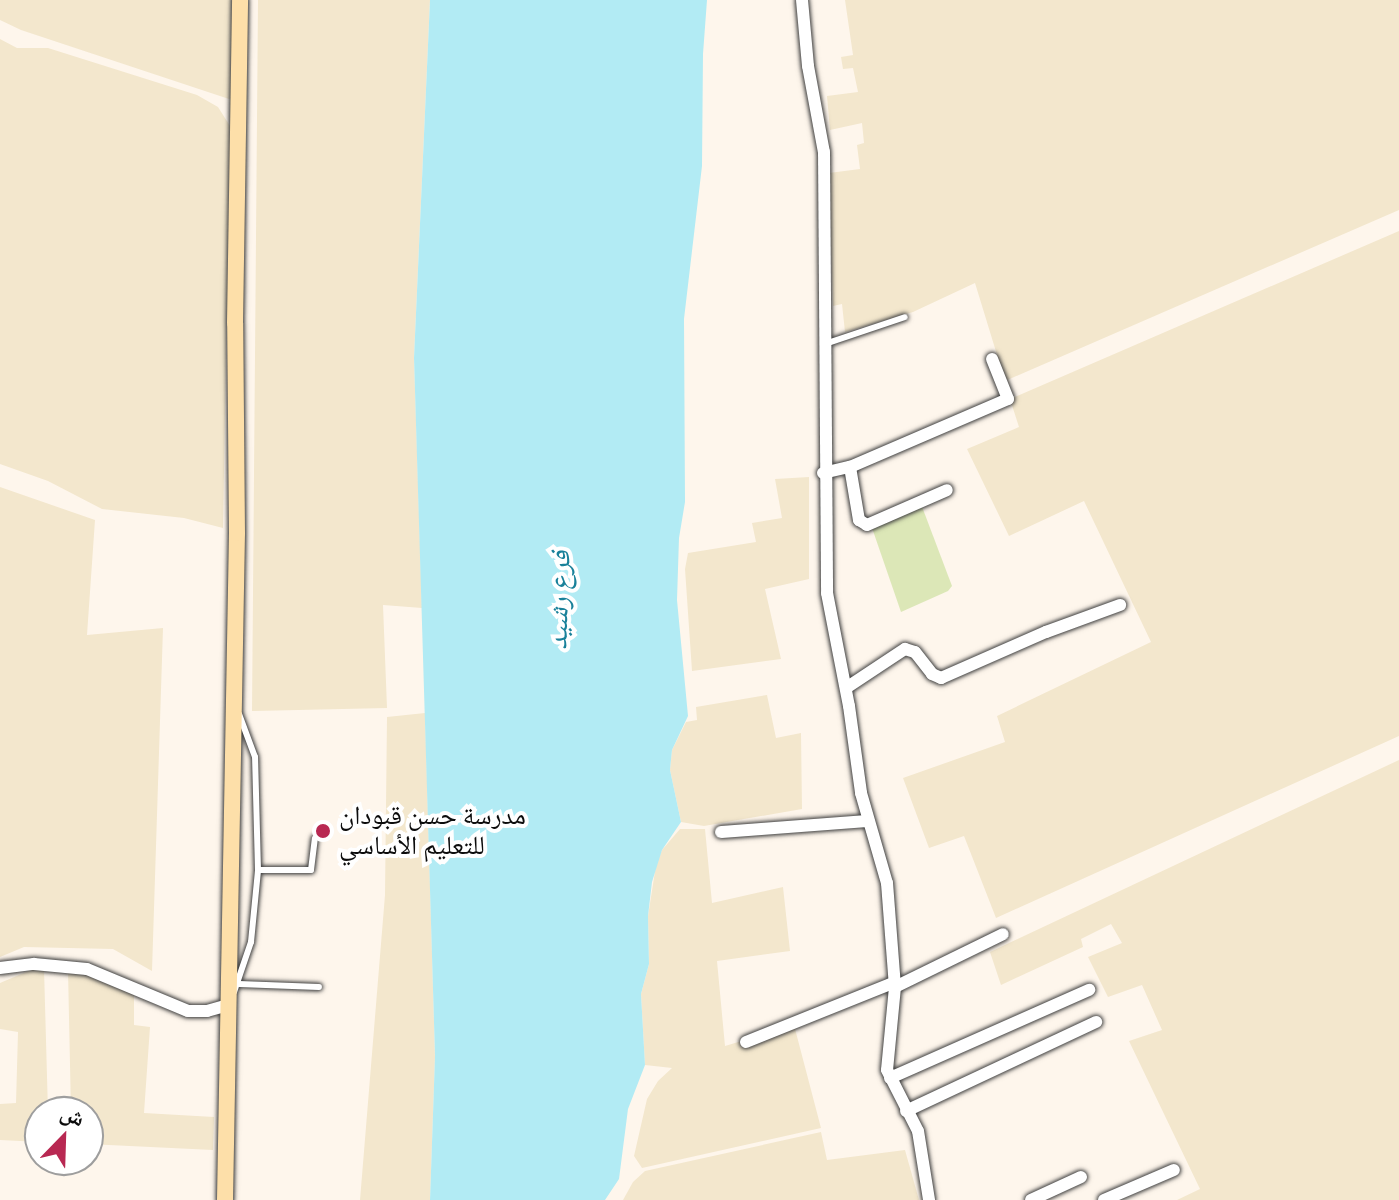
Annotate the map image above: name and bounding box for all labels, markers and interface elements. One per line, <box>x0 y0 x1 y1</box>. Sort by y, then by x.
water label: فرع رشيد <box>540 550 578 650</box>
place label: مدرسة حسن قبودان للتعليم الأساسي <box>339 800 526 862</box>
marker: مدرسة حسن قبودان للتعليم الأساسي <box>314 822 332 840</box>
north arrow <box>24 1096 104 1176</box>
text: ش <box>57 1098 89 1132</box>

